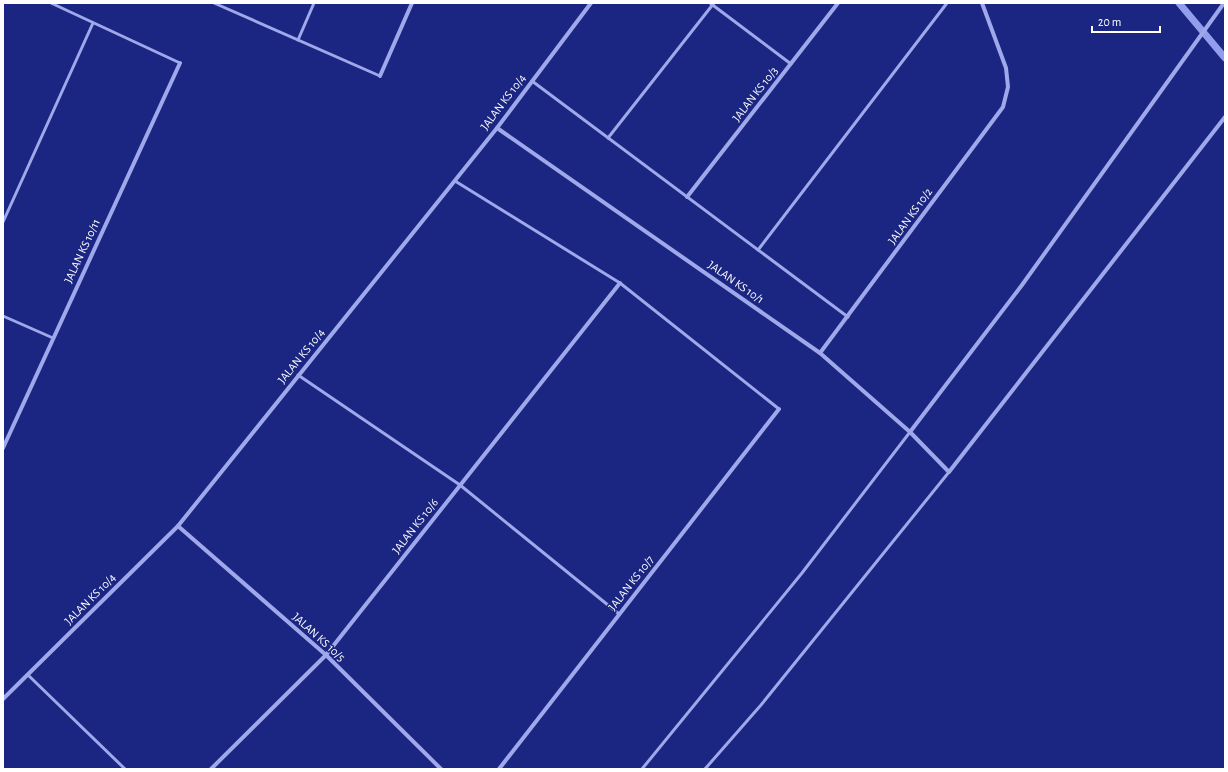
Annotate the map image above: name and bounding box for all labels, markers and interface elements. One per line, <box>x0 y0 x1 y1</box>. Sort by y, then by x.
scale bar <box>1092 8 1160 34</box>
text: 20 m <box>1098 16 1121 28</box>
street label: JALAN KS 10/3 <box>730 64 780 124</box>
street label: JALAN KS 10/4 <box>478 72 528 132</box>
street label: JALAN KS 10/2 <box>886 185 935 246</box>
street label: JALAN KS 10/11 <box>62 217 102 285</box>
street label: JALAN KS 10/1 <box>706 258 766 306</box>
street label: JALAN KS 10/4 <box>275 326 327 386</box>
street label: JALAN KS 10/6 <box>390 496 440 556</box>
street label: JALAN KS 10/7 <box>606 553 656 613</box>
street label: JALAN KS 10/4 <box>62 571 118 627</box>
street label: JALAN KS 10/5 <box>290 610 348 664</box>

